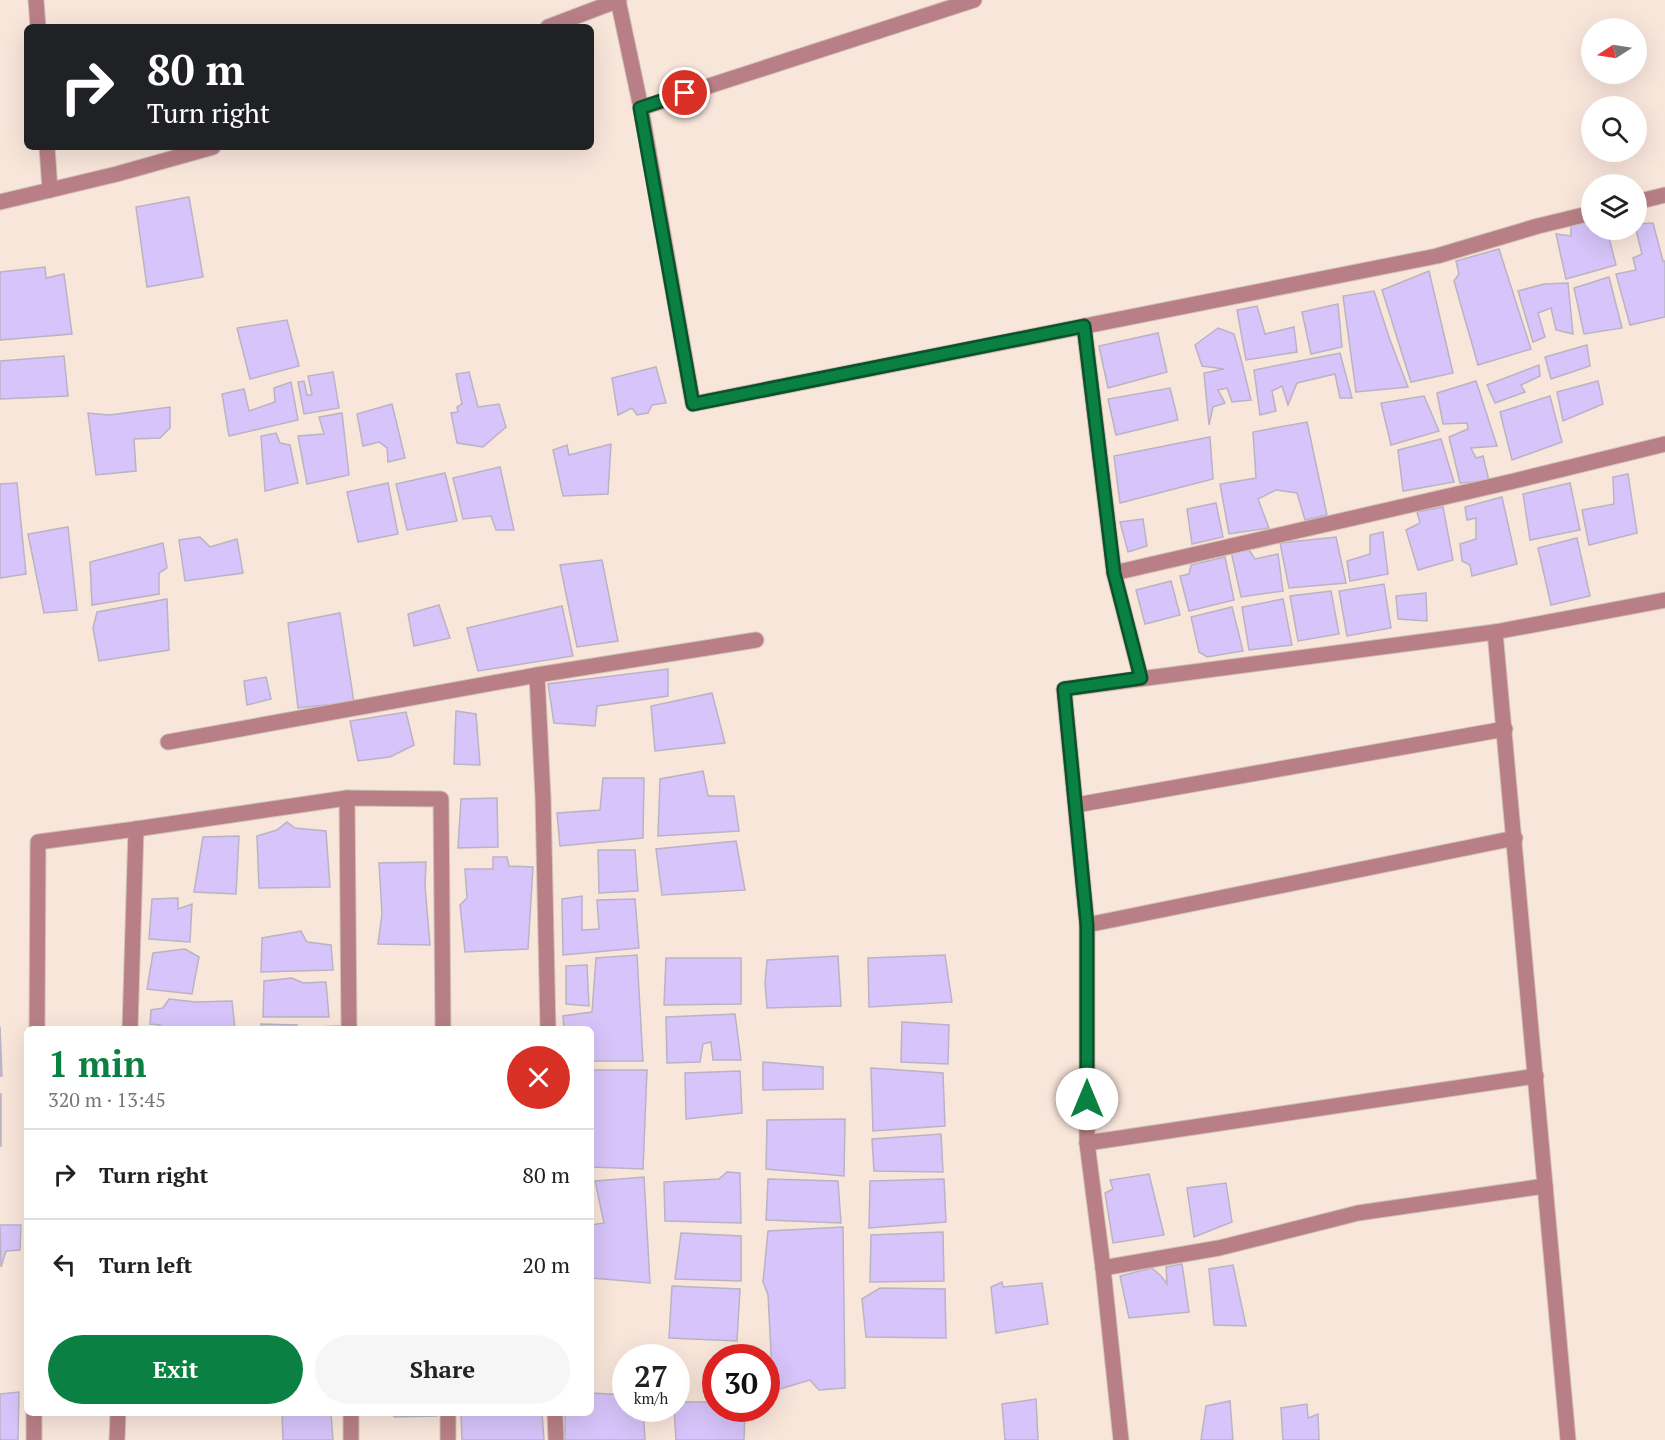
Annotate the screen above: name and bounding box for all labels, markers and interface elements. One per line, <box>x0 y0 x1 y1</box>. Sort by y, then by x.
north arrow <box>1581 18 1647 84</box>
map controls <box>1581 18 1647 240</box>
text: 80 m <box>147 41 245 97</box>
icon: right <box>48 48 126 126</box>
pin <box>659 67 710 118</box>
icon: arrive <box>668 76 701 109</box>
text: Turn right <box>147 95 270 131</box>
button: search <box>1581 96 1647 162</box>
button: layers <box>1581 174 1647 240</box>
text: 1 min <box>48 1040 146 1087</box>
button: close <box>507 1046 570 1109</box>
position arrow <box>1055 1067 1119 1131</box>
text: 320 m · 13:45 <box>48 1086 166 1113</box>
icon: right <box>48 1158 81 1191</box>
text: Turn right <box>99 1160 208 1189</box>
text: 80 m <box>522 1160 570 1189</box>
icon: left <box>48 1248 81 1281</box>
text: Turn left <box>99 1250 192 1279</box>
text: 20 m <box>522 1250 570 1279</box>
button: Exit <box>48 1335 303 1404</box>
button: Share <box>315 1335 570 1404</box>
speed limit sign: 30 <box>702 1344 780 1422</box>
text: 27 <box>634 1356 668 1396</box>
text: km/h <box>634 1388 668 1408</box>

